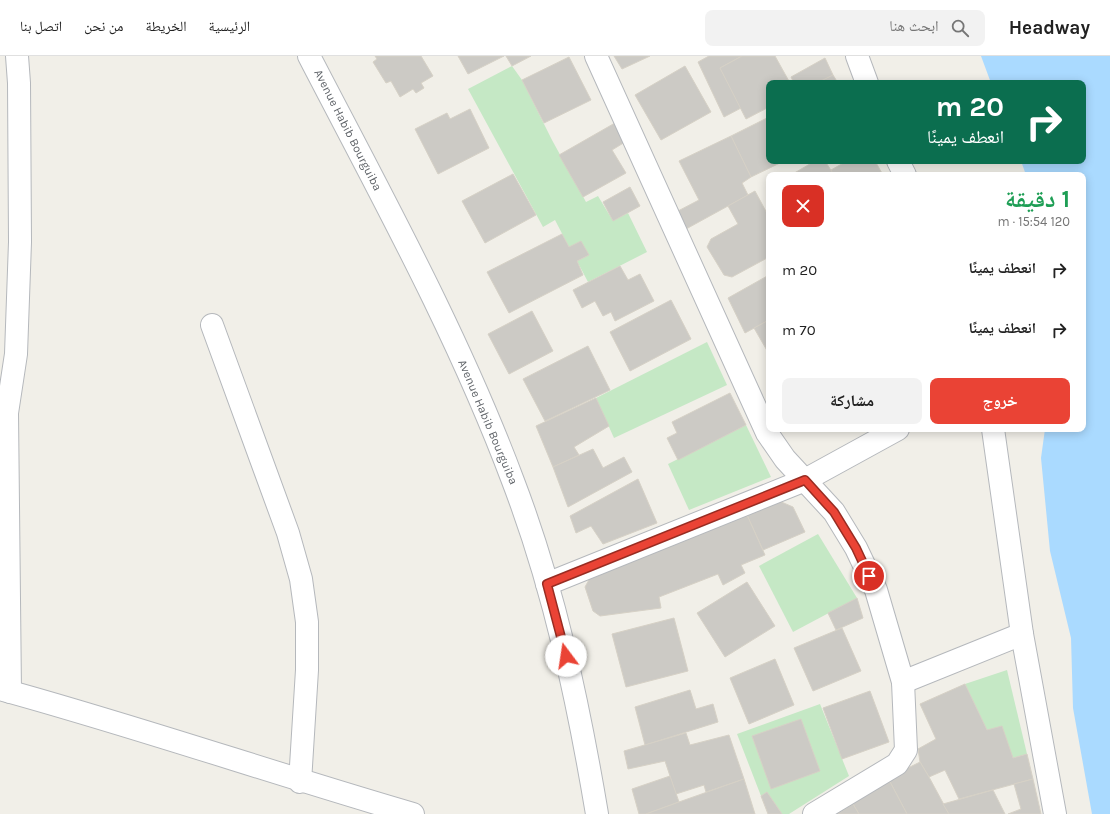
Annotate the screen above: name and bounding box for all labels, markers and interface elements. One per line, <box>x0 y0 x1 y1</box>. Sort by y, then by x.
search box <box>705 10 985 46</box>
text: ابحث هنا <box>889 17 939 35</box>
icon: search <box>949 17 971 39</box>
text: Headway <box>1009 17 1090 39</box>
text: اتصل بنا <box>20 18 62 35</box>
text: من نحن <box>84 18 123 35</box>
text: الخريطة <box>145 18 187 35</box>
text: الرئيسية <box>209 18 250 35</box>
street label: Avenue Habib Bourguiba <box>311 67 385 193</box>
text: 20 m <box>936 90 1004 123</box>
icon: right <box>1018 96 1070 148</box>
text: انعطف يمينًا <box>927 126 1004 148</box>
button: close <box>782 185 824 227</box>
text: 1 دقيقة <box>1005 185 1070 213</box>
text: 120 m · 15:54 <box>997 214 1070 229</box>
text: انعطف يمينًا <box>969 259 1036 277</box>
icon: right <box>1048 259 1070 281</box>
text: 20 m <box>782 261 817 279</box>
text: انعطف يمينًا <box>969 319 1036 337</box>
icon: right <box>1048 319 1070 341</box>
text: 70 m <box>782 321 816 339</box>
street label: Avenue Habib Bourguiba <box>455 357 521 487</box>
button: مشاركة <box>782 378 922 424</box>
button: خروج <box>930 378 1070 424</box>
pin <box>852 559 886 593</box>
icon: arrive <box>858 565 880 587</box>
position arrow <box>545 635 587 677</box>

